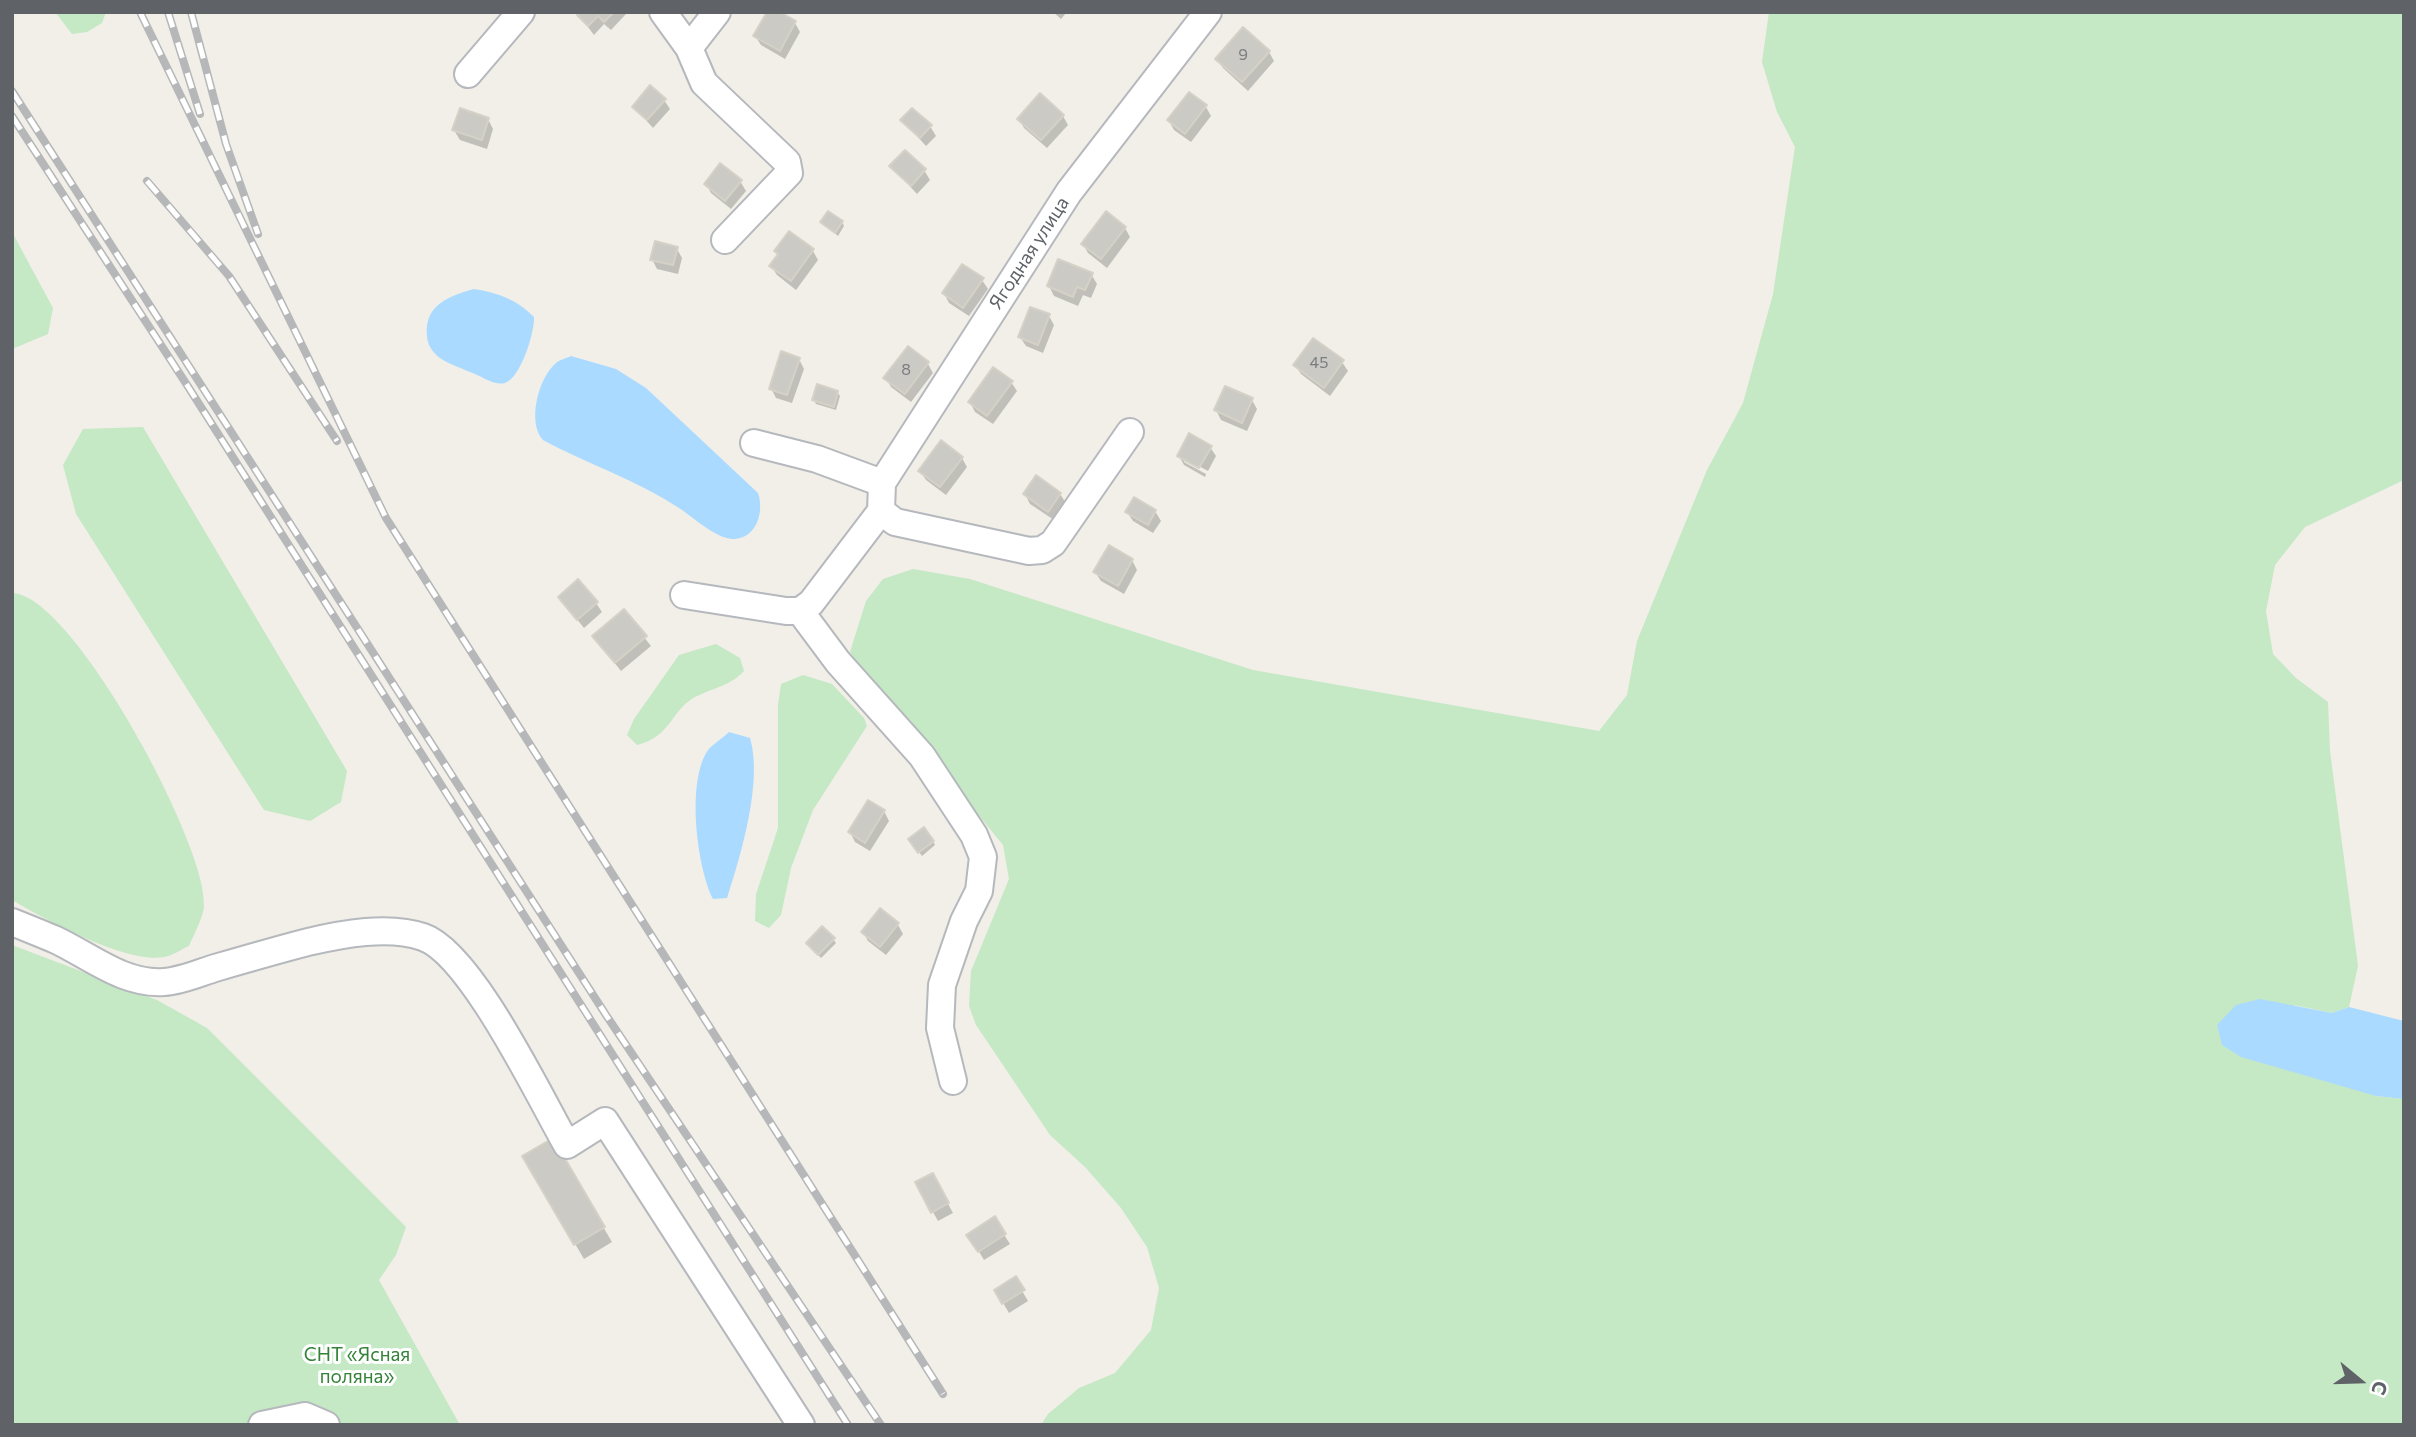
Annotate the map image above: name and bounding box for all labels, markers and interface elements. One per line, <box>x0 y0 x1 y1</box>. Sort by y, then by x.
house number: 9 <box>1238 45 1248 65</box>
street label: Ягодная улица <box>984 192 1074 314</box>
house number: 45 <box>1310 353 1328 373</box>
house number: 8 <box>901 360 911 380</box>
park label: СНТ «Ясная поляна» <box>304 1344 410 1388</box>
north arrow <box>2325 1346 2395 1416</box>
text: С <box>2367 1378 2393 1398</box>

